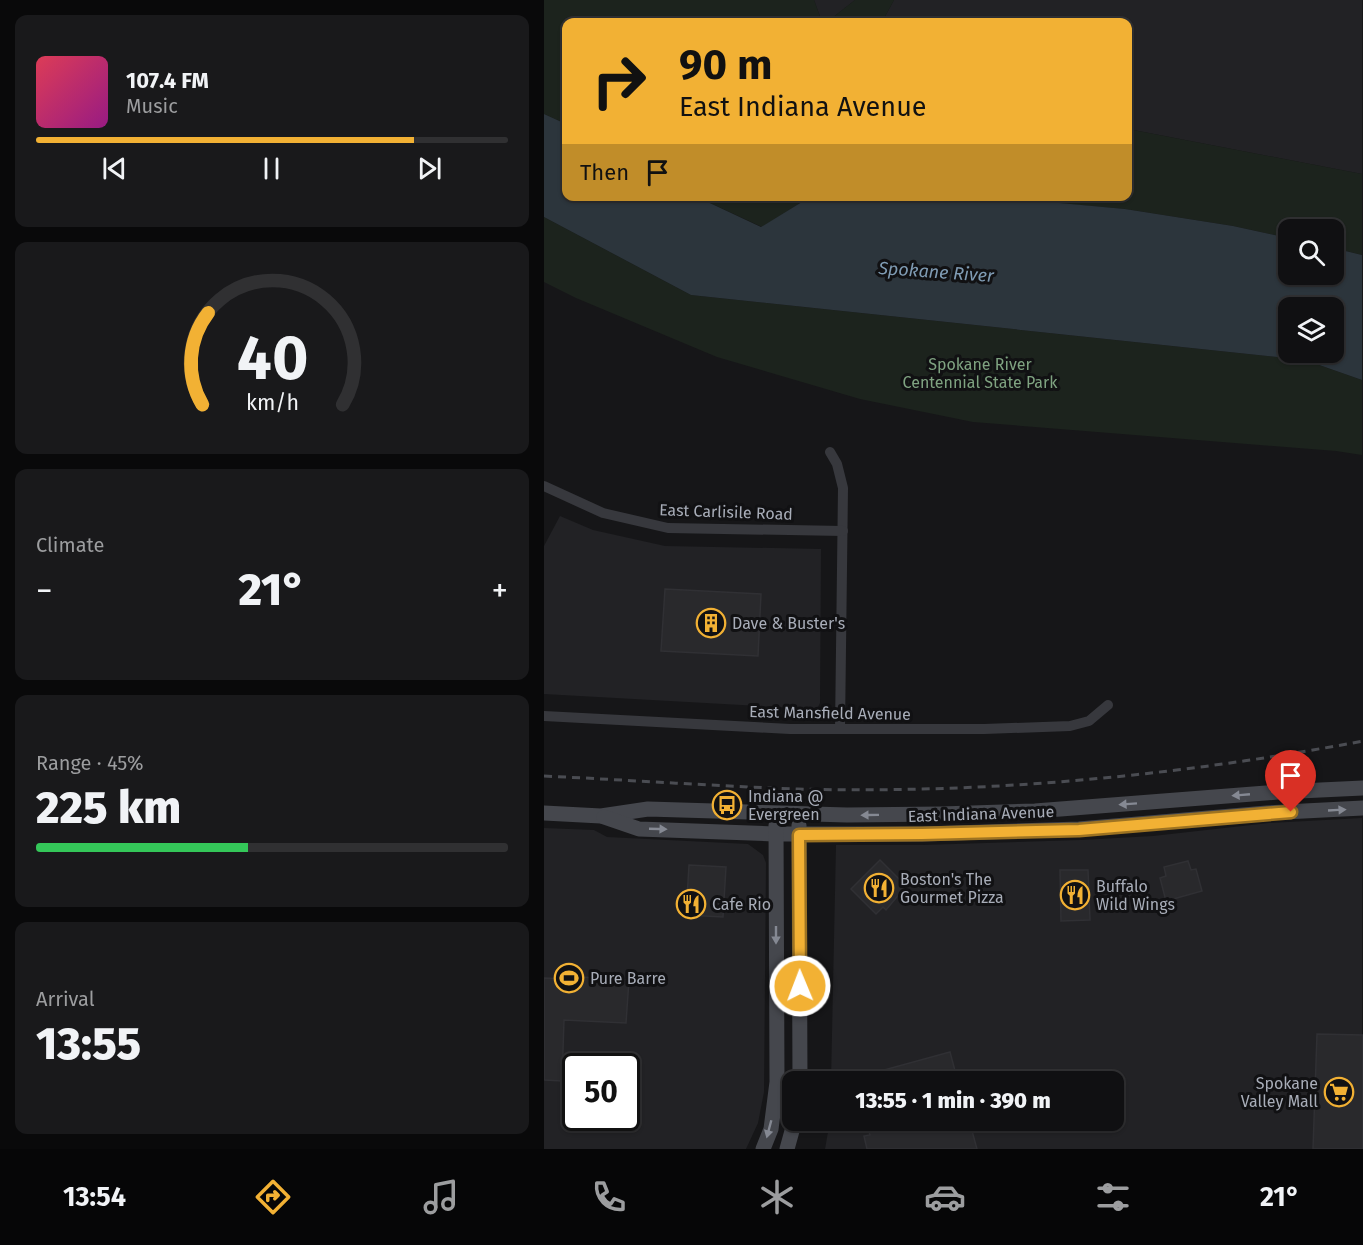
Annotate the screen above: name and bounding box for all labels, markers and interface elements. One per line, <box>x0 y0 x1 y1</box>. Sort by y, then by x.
text: 90 m <box>679 40 773 90</box>
icon: right <box>580 42 658 120</box>
text: 107.4 FM <box>126 67 209 94</box>
text: East Indiana Avenue <box>679 91 927 123</box>
text: Music <box>126 94 178 118</box>
icon: previous <box>98 152 131 185</box>
icon: pause <box>255 152 288 185</box>
icon: next <box>413 152 446 185</box>
icon: arrive <box>641 156 674 189</box>
text: Then <box>580 159 629 186</box>
map controls <box>1278 219 1344 363</box>
button: search <box>1278 219 1344 285</box>
water label: Spokane River <box>877 257 996 287</box>
button: layers <box>1278 297 1344 363</box>
text: 40 <box>236 321 308 396</box>
park label: Spokane River Centennial State Park <box>903 355 1058 392</box>
text: km/h <box>245 390 299 416</box>
street label: East Carlisile Road <box>659 500 793 524</box>
text: Climate <box>36 533 104 557</box>
text: 21° <box>238 563 306 617</box>
text: − <box>36 571 53 611</box>
text: + <box>492 571 508 611</box>
building icon: Dave & Buster's <box>695 607 727 639</box>
place label: Dave & Buster's <box>732 614 845 633</box>
street label: East Mansfield Avenue <box>749 702 911 724</box>
pin <box>1265 750 1316 812</box>
text: Range · 45% <box>36 751 143 775</box>
icon: arrive <box>1274 759 1307 792</box>
text: 225 km <box>36 781 181 835</box>
place label: Indiana @ Evergreen <box>748 787 824 824</box>
bus stop icon: Indiana @ Evergreen <box>711 789 743 821</box>
one-way arrow <box>1232 790 1251 800</box>
one-way arrow <box>1118 800 1137 809</box>
street label: East Indiana Avenue <box>907 802 1055 826</box>
one-way arrow <box>1328 805 1347 814</box>
one-way arrow <box>861 810 880 820</box>
one-way arrow <box>648 825 667 834</box>
place label: Boston's The Gourmet Pizza <box>900 870 1004 907</box>
restaurant icon: Boston's The Gourmet Pizza <box>863 872 895 904</box>
place label: Buffalo Wild Wings <box>1096 877 1175 914</box>
restaurant icon: Buffalo Wild Wings <box>1059 879 1091 911</box>
restaurant icon: Cafe Rio <box>675 888 707 920</box>
place label: Cafe Rio <box>712 895 771 914</box>
one-way arrow <box>771 925 781 944</box>
position arrow <box>768 954 832 1018</box>
sports icon: Pure Barre <box>553 962 585 994</box>
place label: Pure Barre <box>590 969 666 988</box>
text: Arrival <box>36 987 95 1011</box>
text: 13:55 <box>36 1017 141 1071</box>
speed limit sign: 50 <box>562 1053 640 1131</box>
place label: Spokane Valley Mall <box>1241 1074 1318 1111</box>
supermarket icon: Spokane Valley Mall <box>1323 1076 1355 1108</box>
text: 13:55 · 1 min · 390 m <box>855 1087 1051 1114</box>
one-way arrow <box>764 1120 774 1138</box>
icon: directions <box>252 1176 294 1218</box>
icon: music <box>420 1176 462 1218</box>
icon: phone <box>588 1176 630 1218</box>
icon: climate <box>756 1176 798 1218</box>
icon: car <box>924 1176 966 1218</box>
icon: filters <box>1092 1176 1134 1218</box>
text: 13:54 <box>63 1181 126 1213</box>
text: 21° <box>1260 1181 1300 1213</box>

